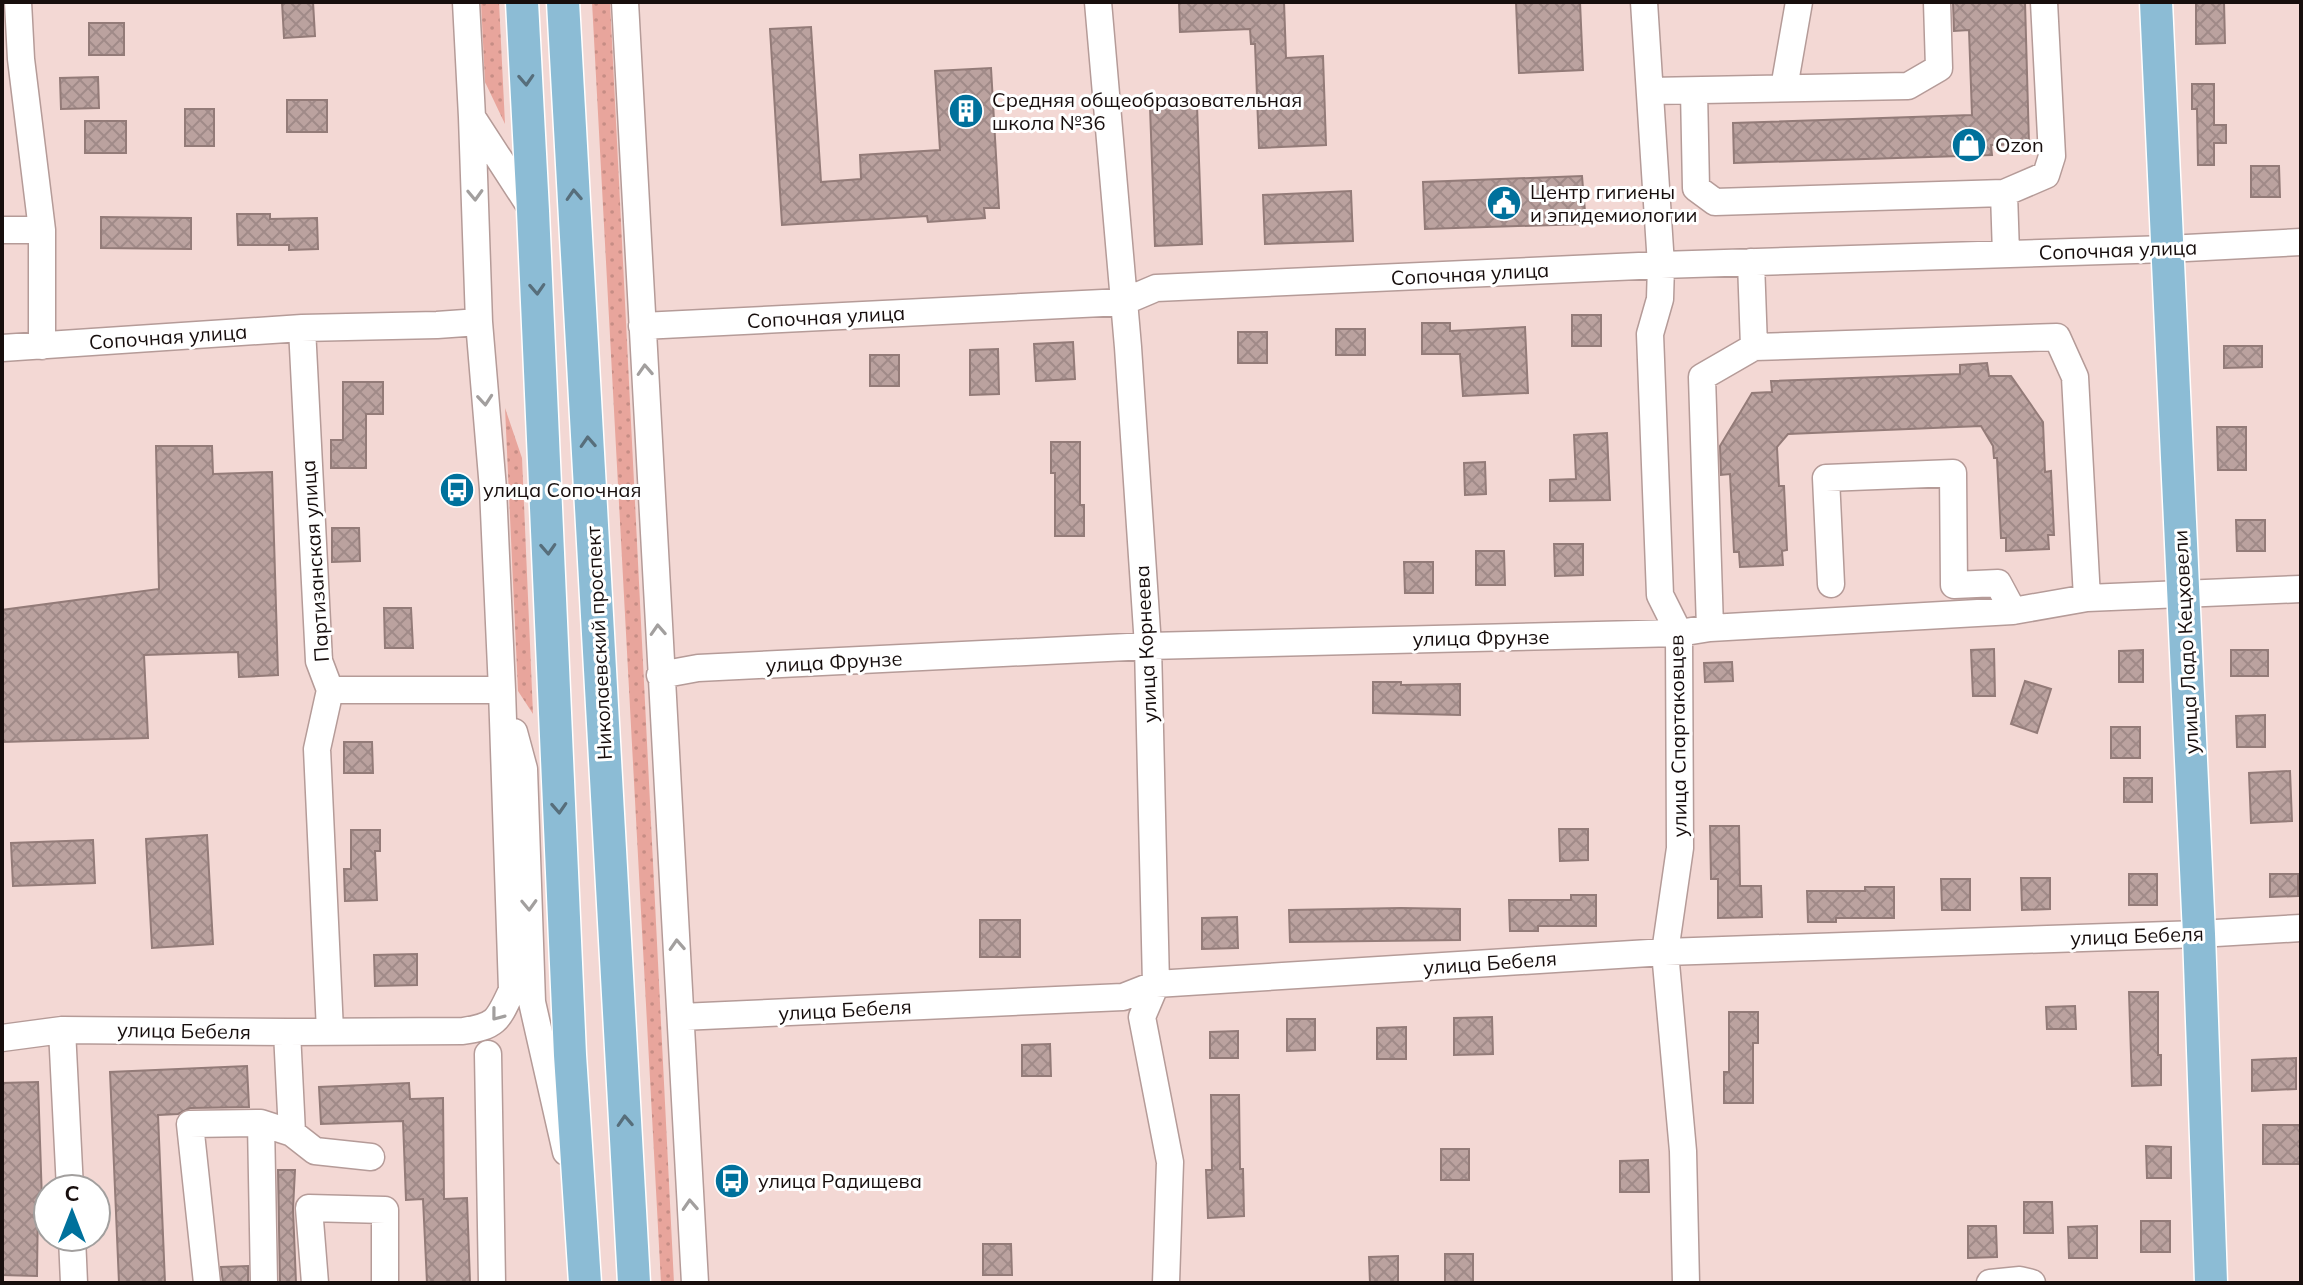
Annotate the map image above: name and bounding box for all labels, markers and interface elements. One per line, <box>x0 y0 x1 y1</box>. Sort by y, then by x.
one-way arrow <box>517 74 534 87</box>
place label: Средняя общеобразовательная школа №36 <box>992 87 1302 135</box>
building icon: Средняя общеобразовательная школа №36 <box>947 92 985 130</box>
shop icon: Ozon <box>1950 126 1988 164</box>
place label: Ozon <box>1995 132 2044 157</box>
place label: Центр гигиены и эпидемиологии <box>1530 179 1697 227</box>
public building icon: Центр гигиены и эпидемиологии <box>1485 184 1523 222</box>
one-way arrow <box>566 188 583 201</box>
one-way arrow <box>466 189 483 202</box>
street label: Сопочная улица <box>2038 234 2198 265</box>
street label: Сопочная улица <box>1390 257 1550 290</box>
one-way arrow <box>528 283 545 296</box>
street label: Сопочная улица <box>746 300 906 333</box>
street label: Сопочная улица <box>88 319 248 355</box>
one-way arrow <box>637 363 654 376</box>
one-way arrow <box>476 393 493 406</box>
one-way arrow <box>579 435 596 448</box>
street label: Партизанская улица <box>295 459 334 663</box>
bus stop icon: улица Сопочная <box>438 471 476 509</box>
place label: улица Сопочная <box>483 477 642 502</box>
street label: Николаевский проспект <box>580 525 617 761</box>
street label: улица Ладо Кецховели <box>2167 529 2204 755</box>
one-way arrow <box>539 543 556 556</box>
street label: улица Корнеева <box>1129 565 1162 723</box>
one-way arrow <box>650 623 667 636</box>
street label: улица Фрунзе <box>1412 624 1550 651</box>
street label: улица Спартаковцев <box>1663 634 1692 838</box>
street label: улица Фрунзе <box>765 645 903 678</box>
one-way arrow <box>551 802 568 815</box>
one-way arrow <box>520 899 537 912</box>
street label: улица Бебеля <box>2070 921 2204 950</box>
one-way arrow <box>668 939 685 951</box>
street label: улица Бебеля <box>1422 945 1557 980</box>
street label: улица Бебеля <box>778 994 912 1025</box>
one-way arrow <box>492 1006 506 1021</box>
street label: улица Бебеля <box>117 1017 251 1044</box>
one-way arrow <box>617 1114 634 1127</box>
bus stop icon: улица Радищева <box>713 1162 751 1200</box>
place label: улица Радищева <box>758 1168 922 1193</box>
north arrow <box>32 1173 112 1253</box>
text: С <box>64 1179 80 1207</box>
one-way arrow <box>682 1198 699 1211</box>

